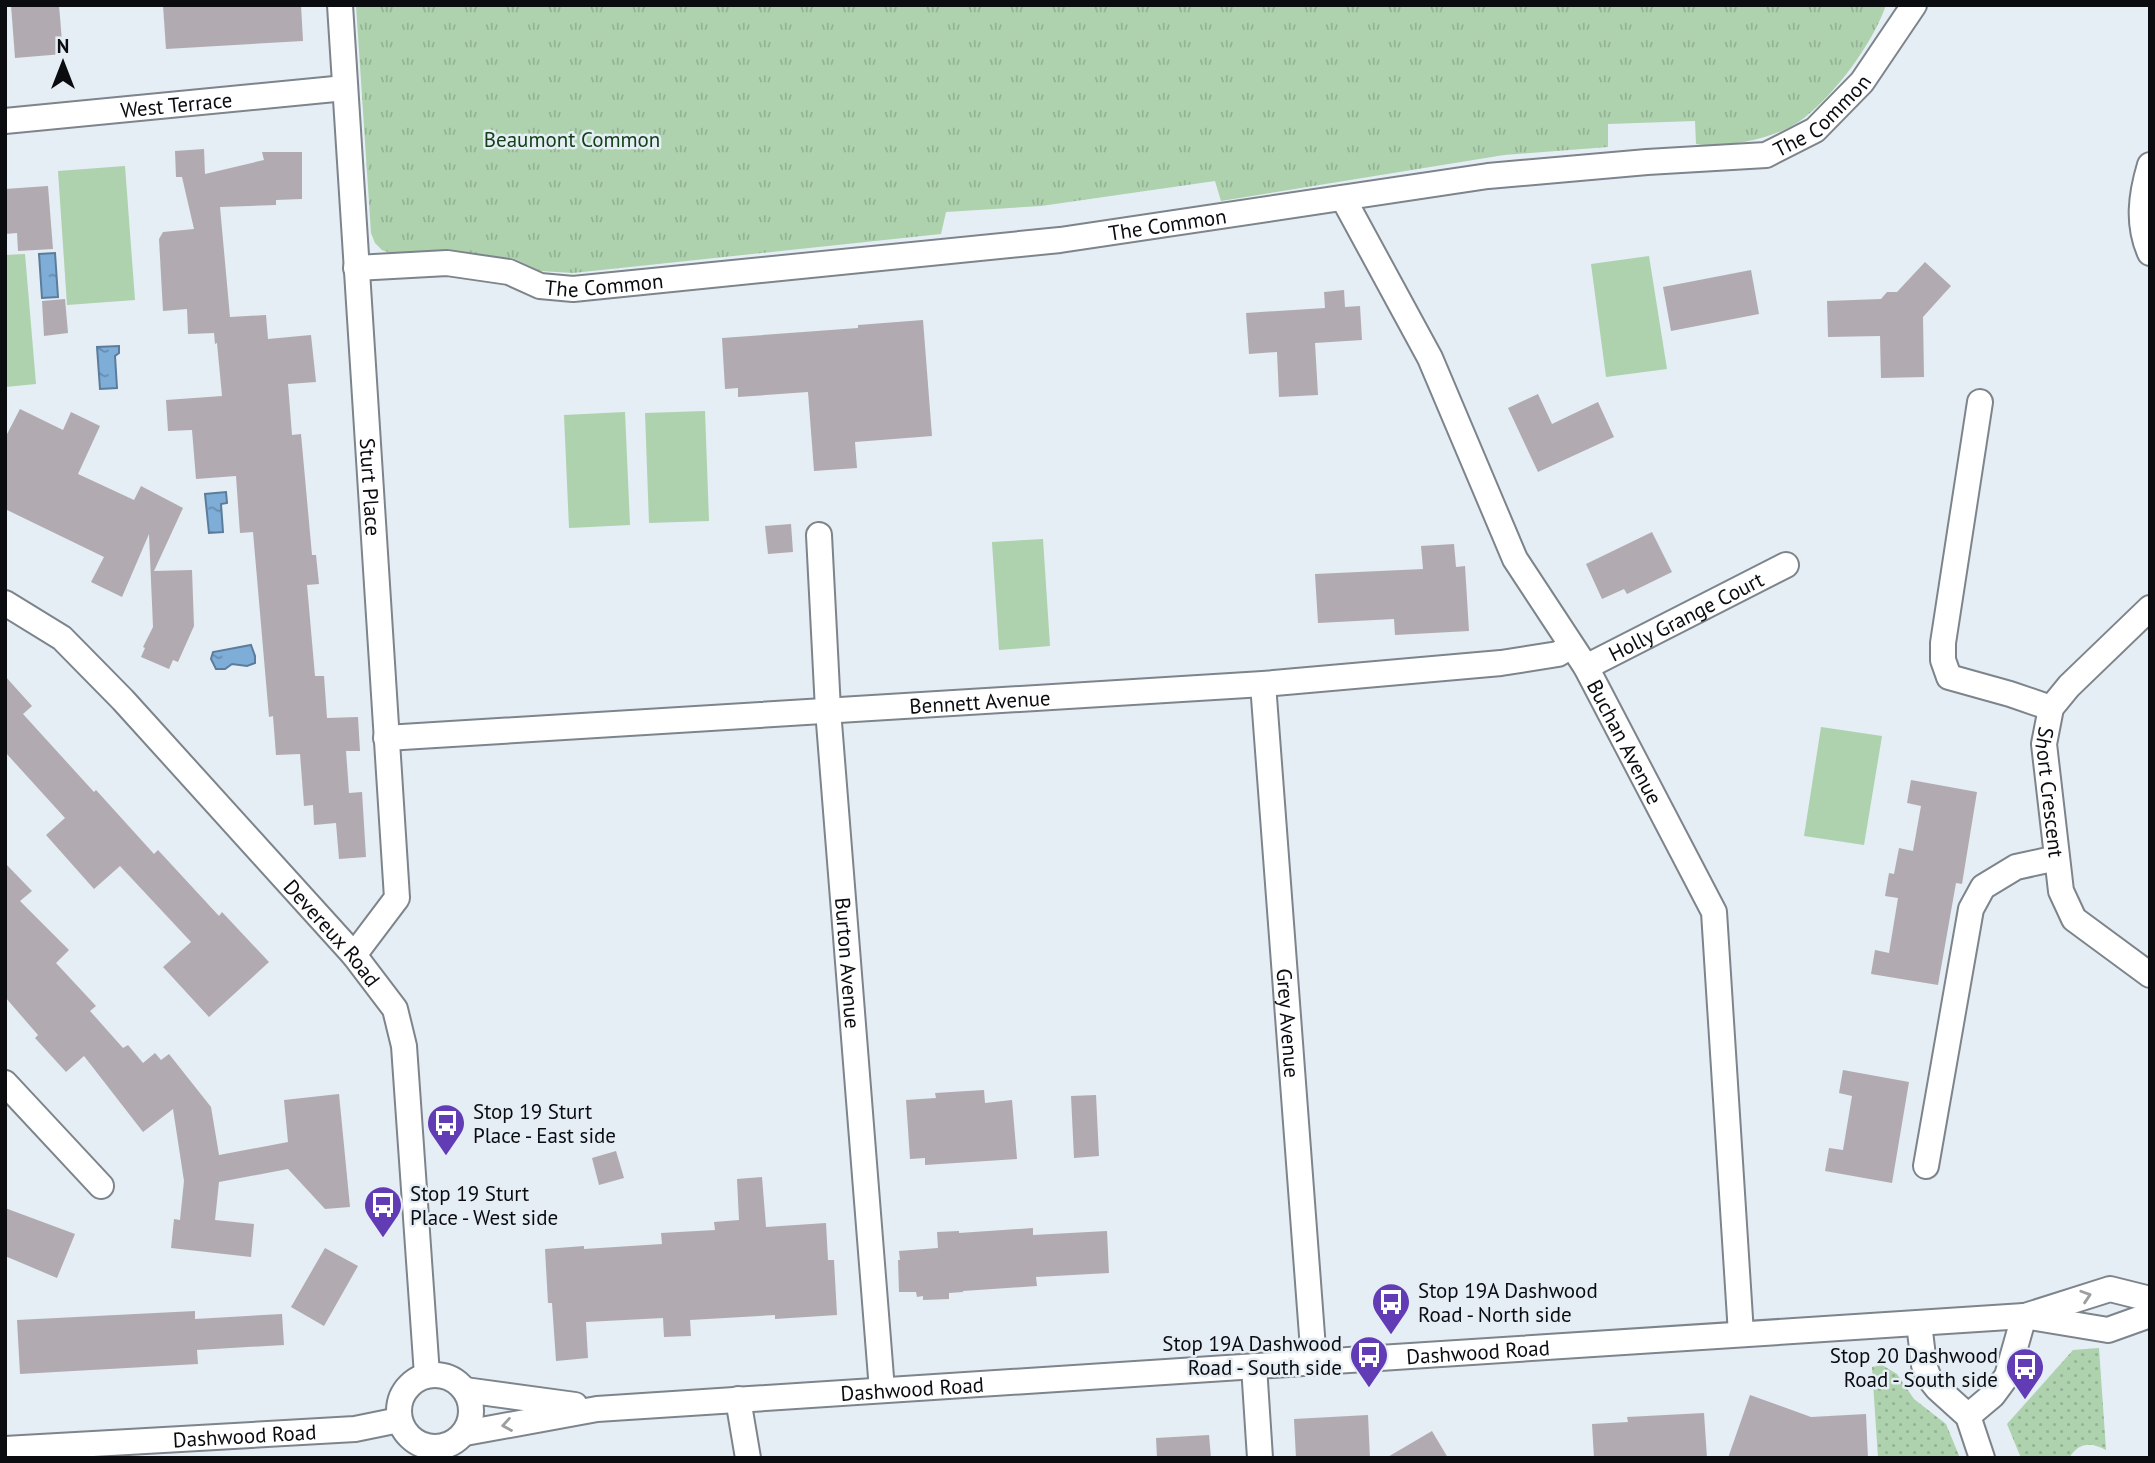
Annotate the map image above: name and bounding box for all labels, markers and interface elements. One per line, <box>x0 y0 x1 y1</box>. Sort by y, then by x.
north arrow <box>28 28 98 98</box>
text: N <box>57 34 69 58</box>
street label: The Common <box>1768 69 1877 163</box>
street label: West Terrace <box>119 86 233 123</box>
park label: Beaumont Common <box>484 126 660 153</box>
street label: The Common <box>1107 202 1228 246</box>
street label: The Common <box>544 267 664 303</box>
street label: Sturt Place <box>354 437 387 537</box>
street label: Holly Grange Court <box>1604 565 1768 667</box>
street label: Buchan Avenue <box>1581 675 1669 809</box>
street label: Bennett Avenue <box>908 684 1051 719</box>
street label: Short Crescent <box>2030 725 2071 859</box>
street label: Devereux Road <box>278 873 387 992</box>
street label: Burton Avenue <box>829 896 867 1030</box>
street label: Grey Avenue <box>1271 967 1306 1079</box>
place label: Stop 19 Sturt Place - East side <box>473 1098 616 1149</box>
bus stop icon: Stop 19 Sturt Place - East side <box>425 1102 467 1157</box>
place label: Stop 19 Sturt Place - West side <box>410 1180 558 1231</box>
bus stop icon: Stop 19 Sturt Place - West side <box>362 1184 404 1239</box>
place label: Stop 19A Dashwood Road - North side <box>1418 1277 1598 1328</box>
bus stop icon: Stop 19A Dashwood Road - North side <box>1370 1281 1412 1336</box>
one-way arrow <box>2080 1290 2092 1304</box>
place label: Stop 19A Dashwood Road - South side <box>1162 1330 1342 1381</box>
street label: Dashwood Road <box>1405 1333 1551 1370</box>
bus stop icon: Stop 19A Dashwood Road - South side <box>1348 1334 1390 1389</box>
place label: Stop 20 Dashwood Road - South side <box>1830 1342 1998 1393</box>
bus stop icon: Stop 20 Dashwood Road - South side <box>2004 1346 2046 1401</box>
street label: Dashwood Road <box>840 1370 985 1407</box>
one-way arrow <box>501 1417 513 1432</box>
street label: Dashwood Road <box>172 1418 317 1453</box>

